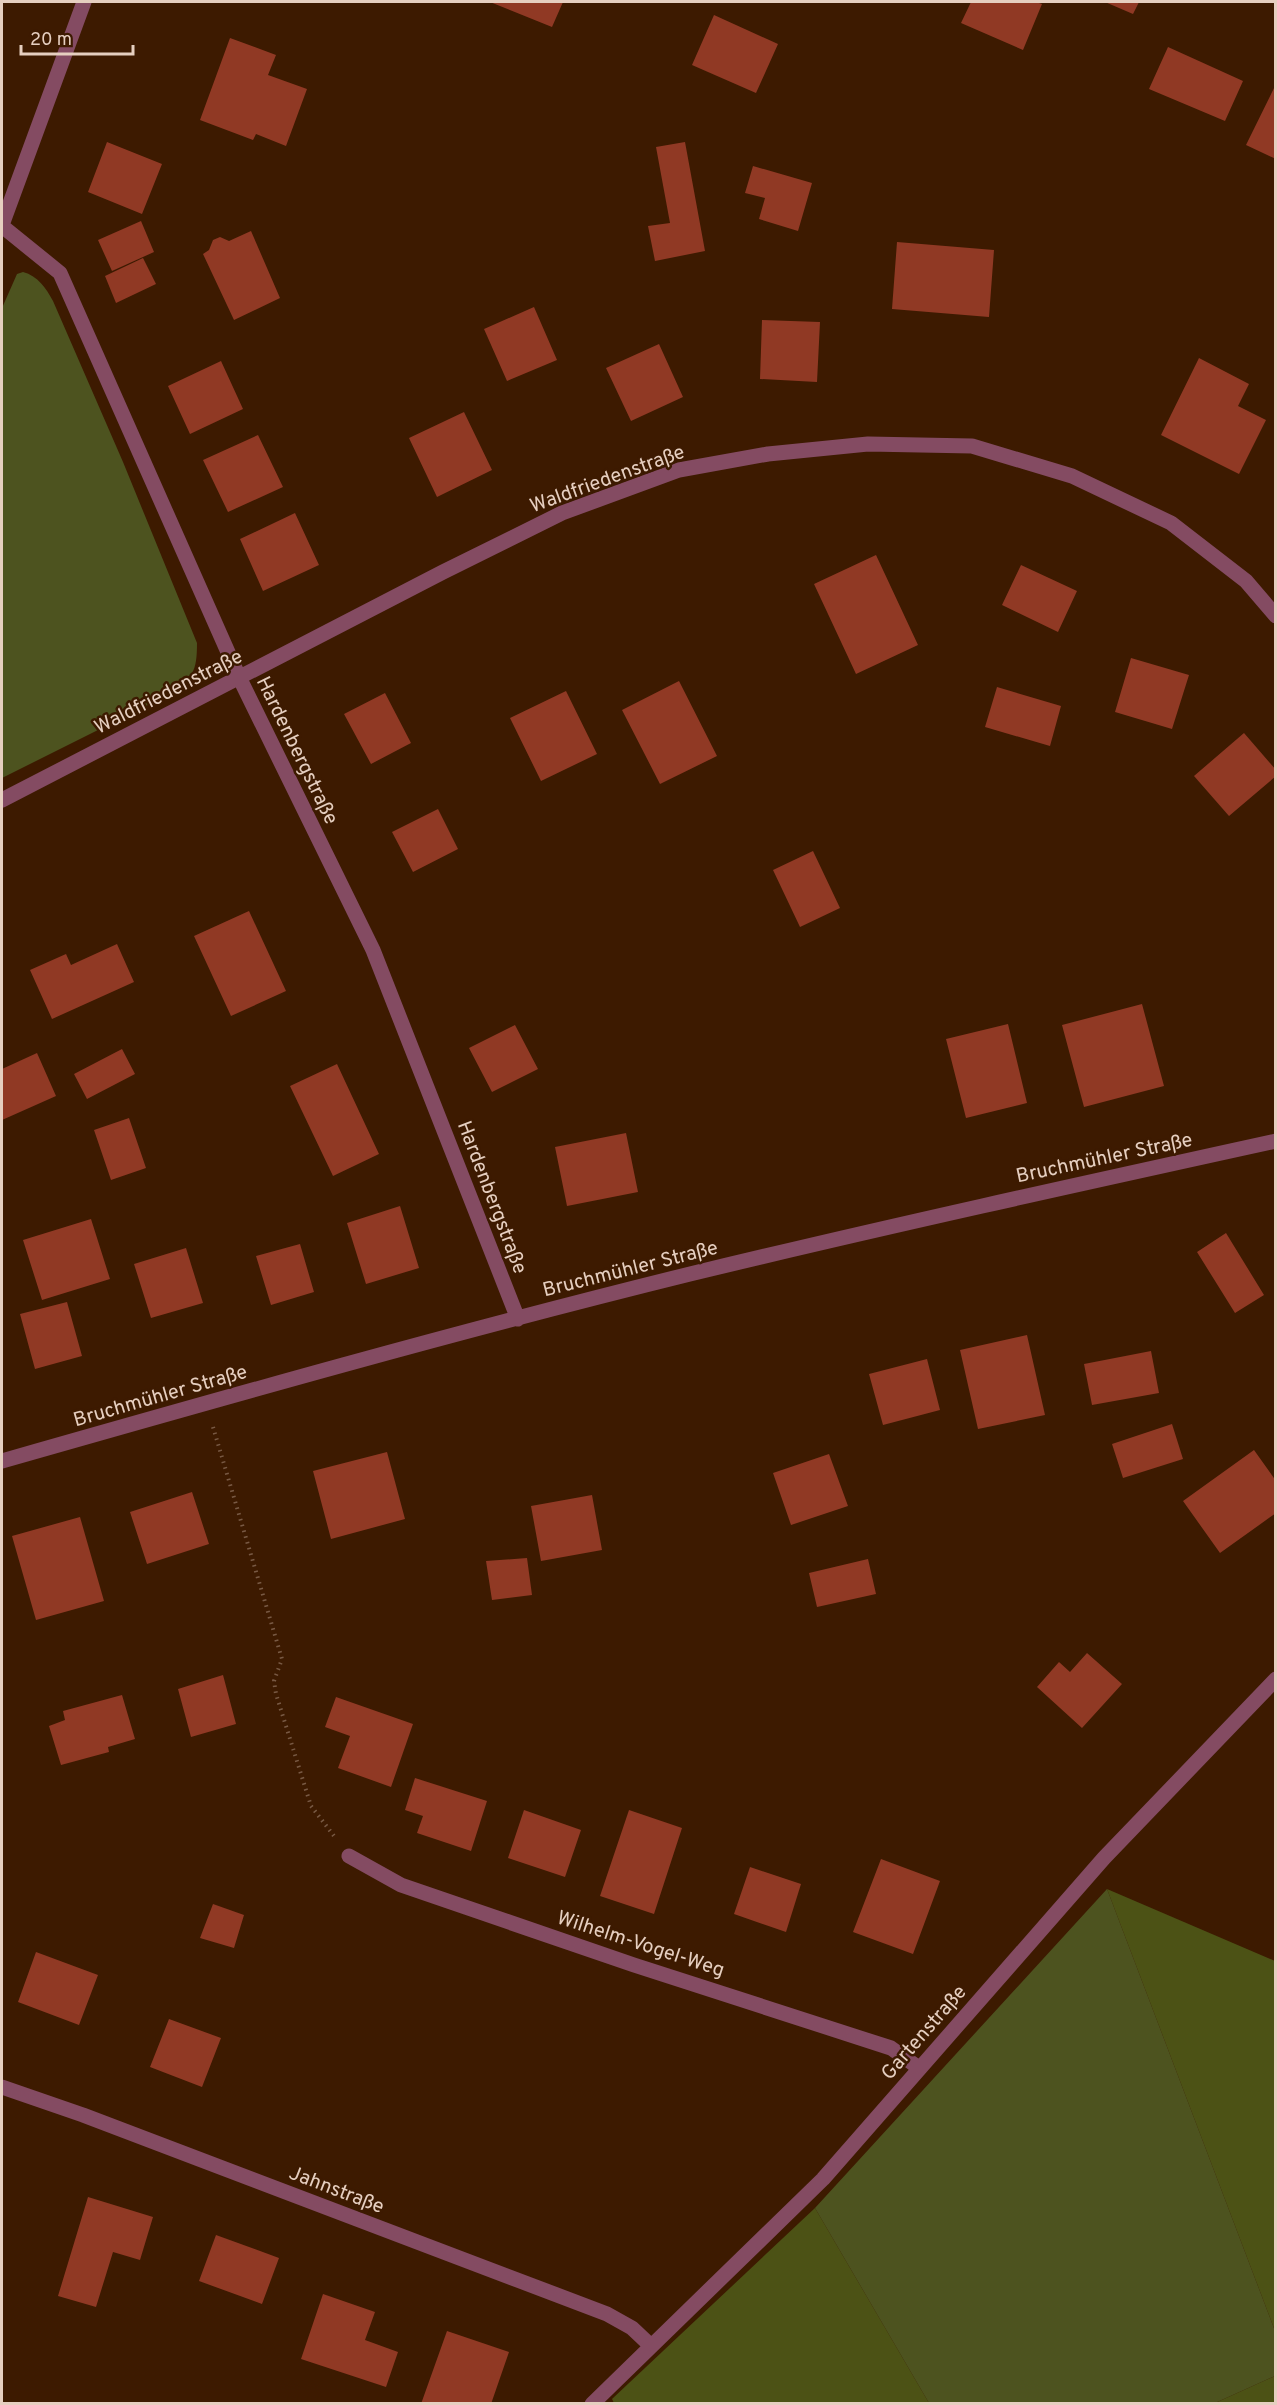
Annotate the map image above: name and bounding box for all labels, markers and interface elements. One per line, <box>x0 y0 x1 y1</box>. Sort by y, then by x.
scale bar <box>21 18 134 56</box>
text: 20 m <box>30 29 72 52</box>
street label: Waldfriedenstraße <box>527 440 689 520</box>
street label: Waldfriedenstraße <box>90 644 247 741</box>
street label: Hardenbergstraße <box>249 673 343 829</box>
street label: Hardenbergstraße <box>450 1118 532 1278</box>
street label: Bruchmühler Straße <box>1014 1128 1195 1190</box>
street label: Bruchmühler Straße <box>540 1236 721 1304</box>
street label: Bruchmühler Straße <box>71 1360 251 1434</box>
street label: Wilhelm-Vogel-Weg <box>553 1906 728 1984</box>
street label: Gartenstraße <box>876 1980 973 2086</box>
street label: Jahnstraße <box>285 2161 388 2221</box>

